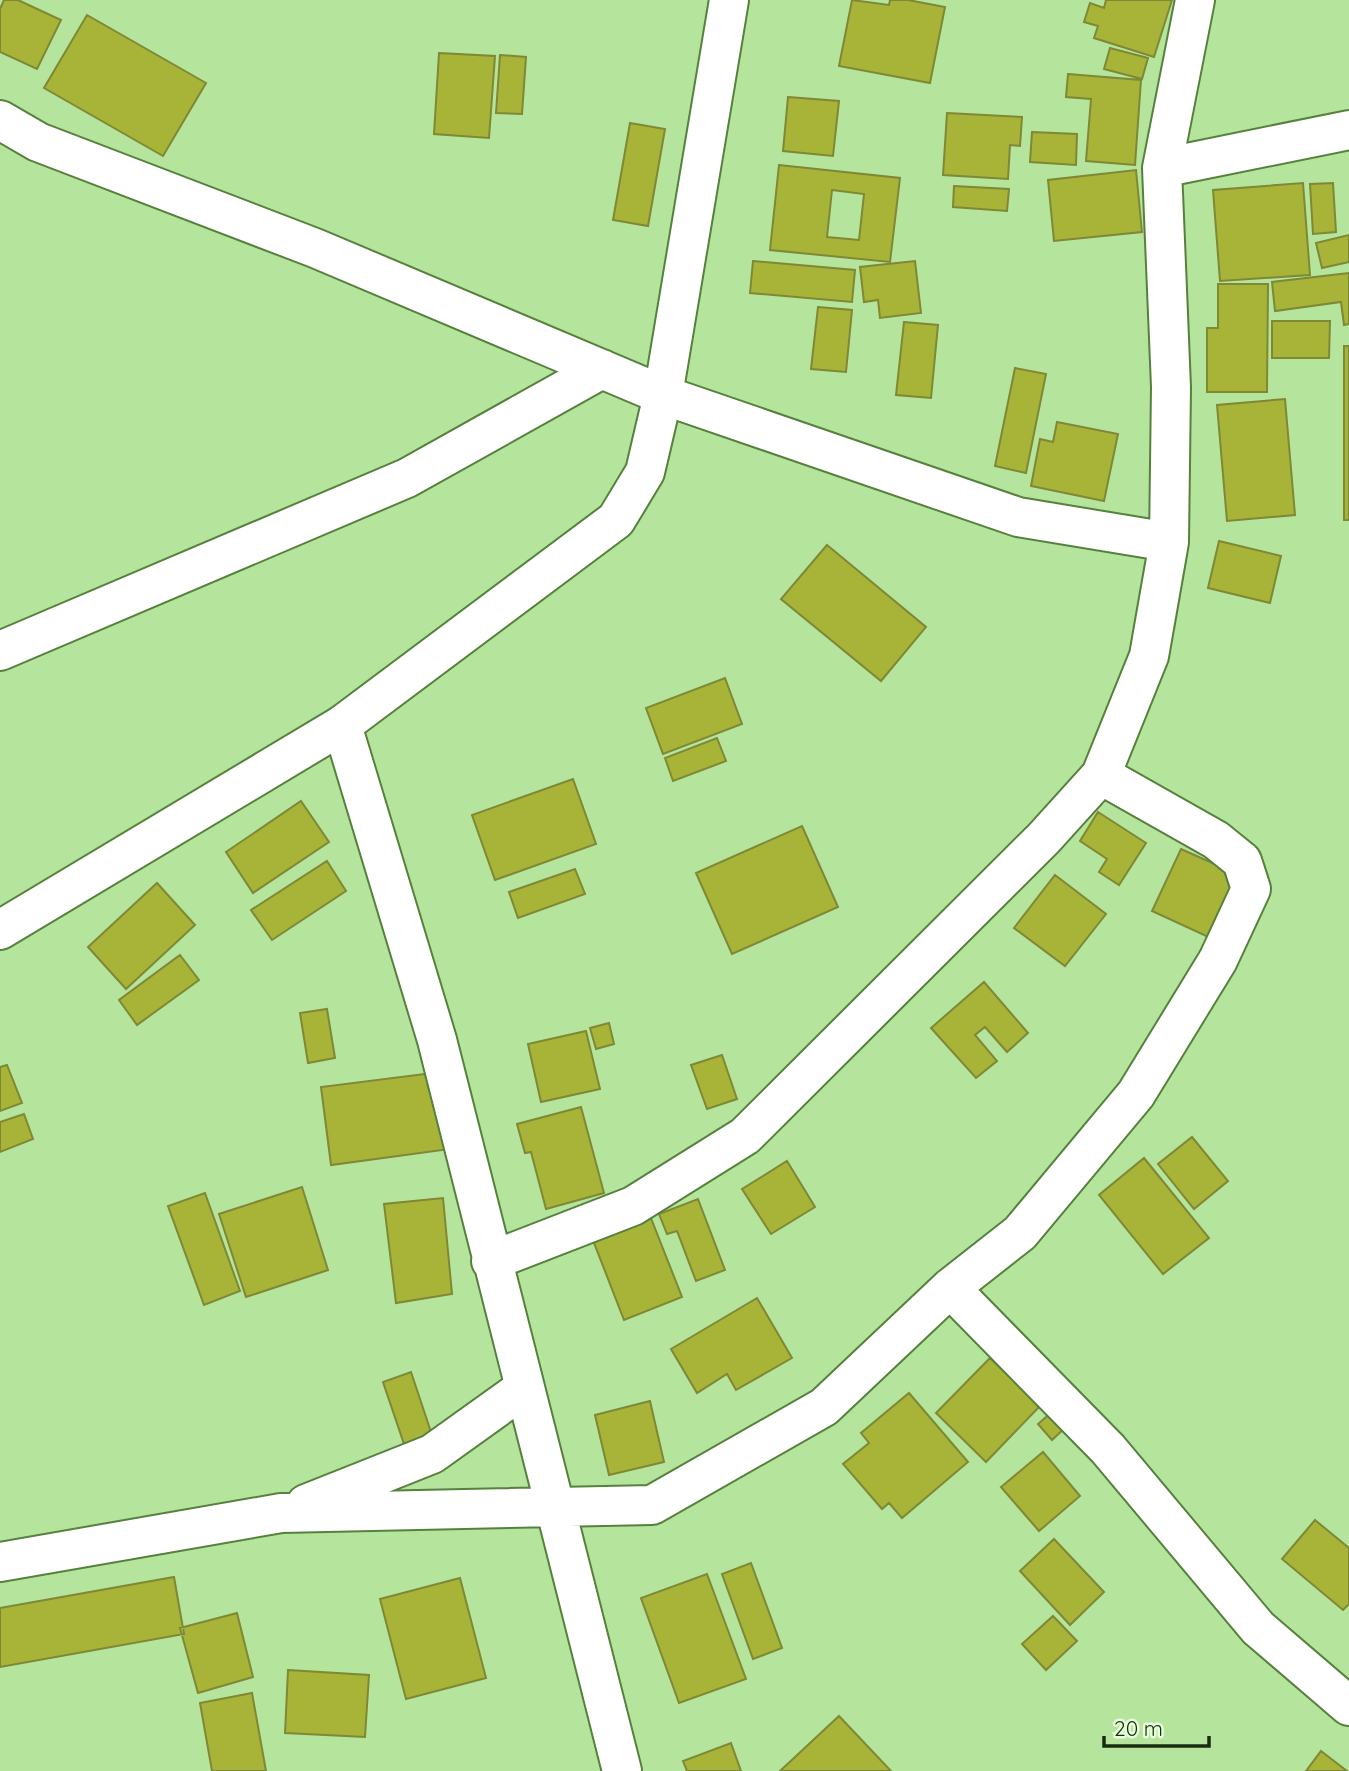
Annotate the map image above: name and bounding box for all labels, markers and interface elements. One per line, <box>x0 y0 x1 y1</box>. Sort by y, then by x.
scale bar <box>1104 1704 1209 1748</box>
text: 20 m <box>1114 1715 1163 1741</box>

